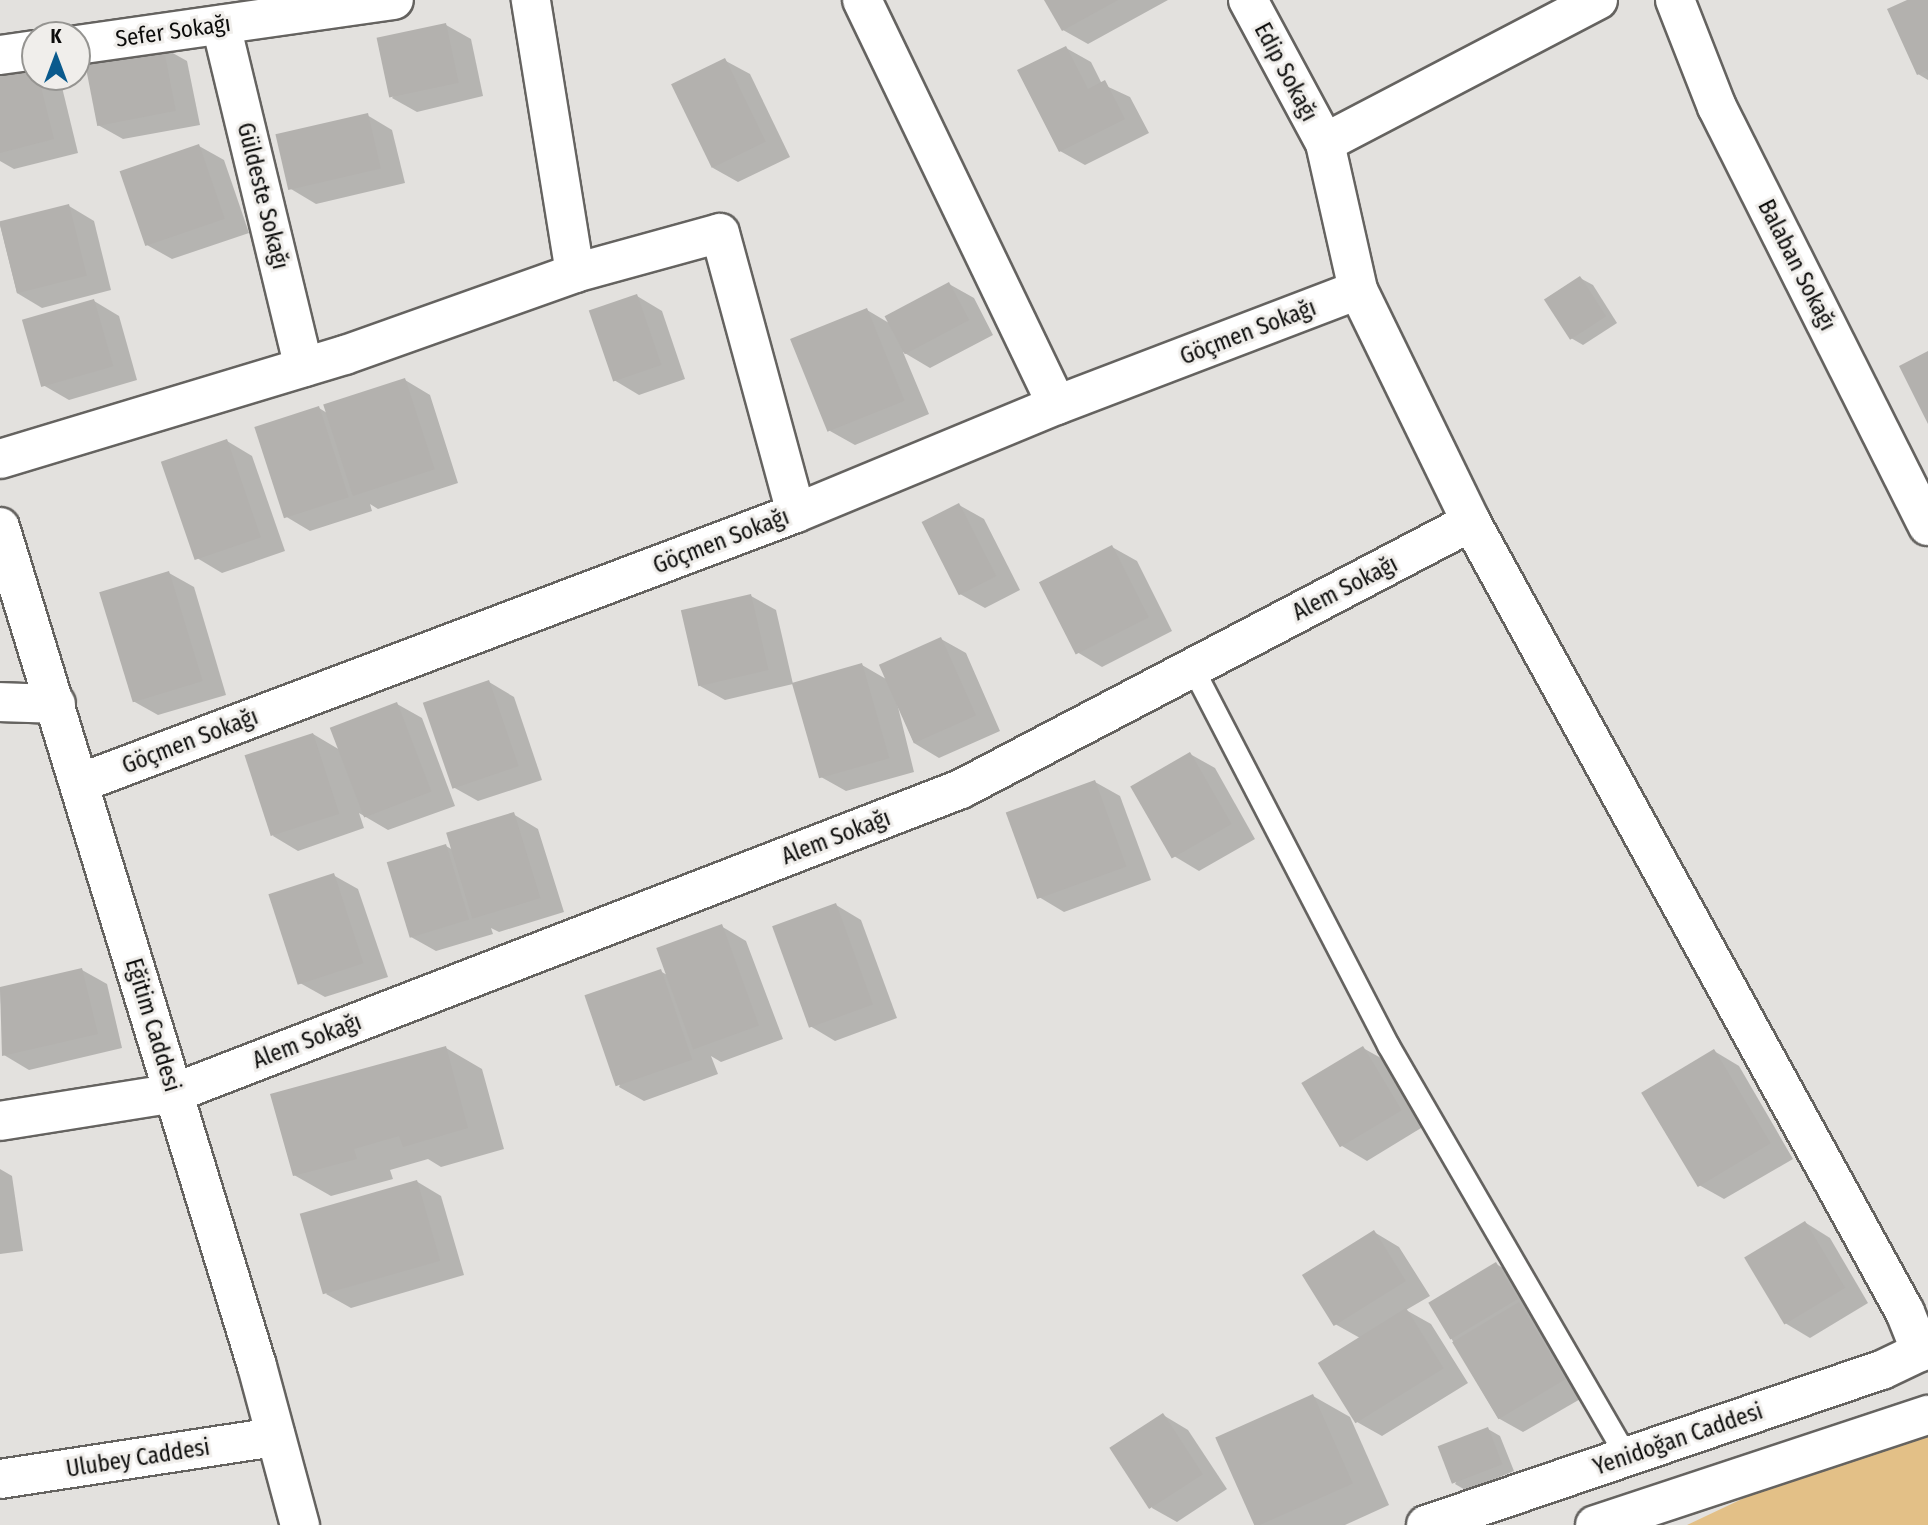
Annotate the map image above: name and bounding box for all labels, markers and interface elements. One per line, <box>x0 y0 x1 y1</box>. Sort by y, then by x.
street label: Sefer Sokağı <box>114 9 232 53</box>
street label: Edip Sokağı <box>1249 18 1323 126</box>
north arrow <box>21 21 91 91</box>
text: K <box>50 25 62 48</box>
street label: Güldeste Sokağı <box>231 120 295 272</box>
street label: Balaban Sokağı <box>1752 195 1842 335</box>
street label: Göçmen Sokağı <box>1176 293 1320 371</box>
street label: Göçmen Sokağı <box>649 502 793 580</box>
street label: Alem Sokağı <box>1288 550 1402 626</box>
street label: Göçmen Sokağı <box>118 702 262 780</box>
street label: Alem Sokağı <box>778 804 894 870</box>
street label: Eğitim Caddesi <box>120 955 186 1095</box>
street label: Alem Sokağı <box>249 1008 365 1074</box>
street label: Yenidoğan Caddesi <box>1590 1397 1766 1481</box>
street label: Ulubey Caddesi <box>64 1433 212 1483</box>

